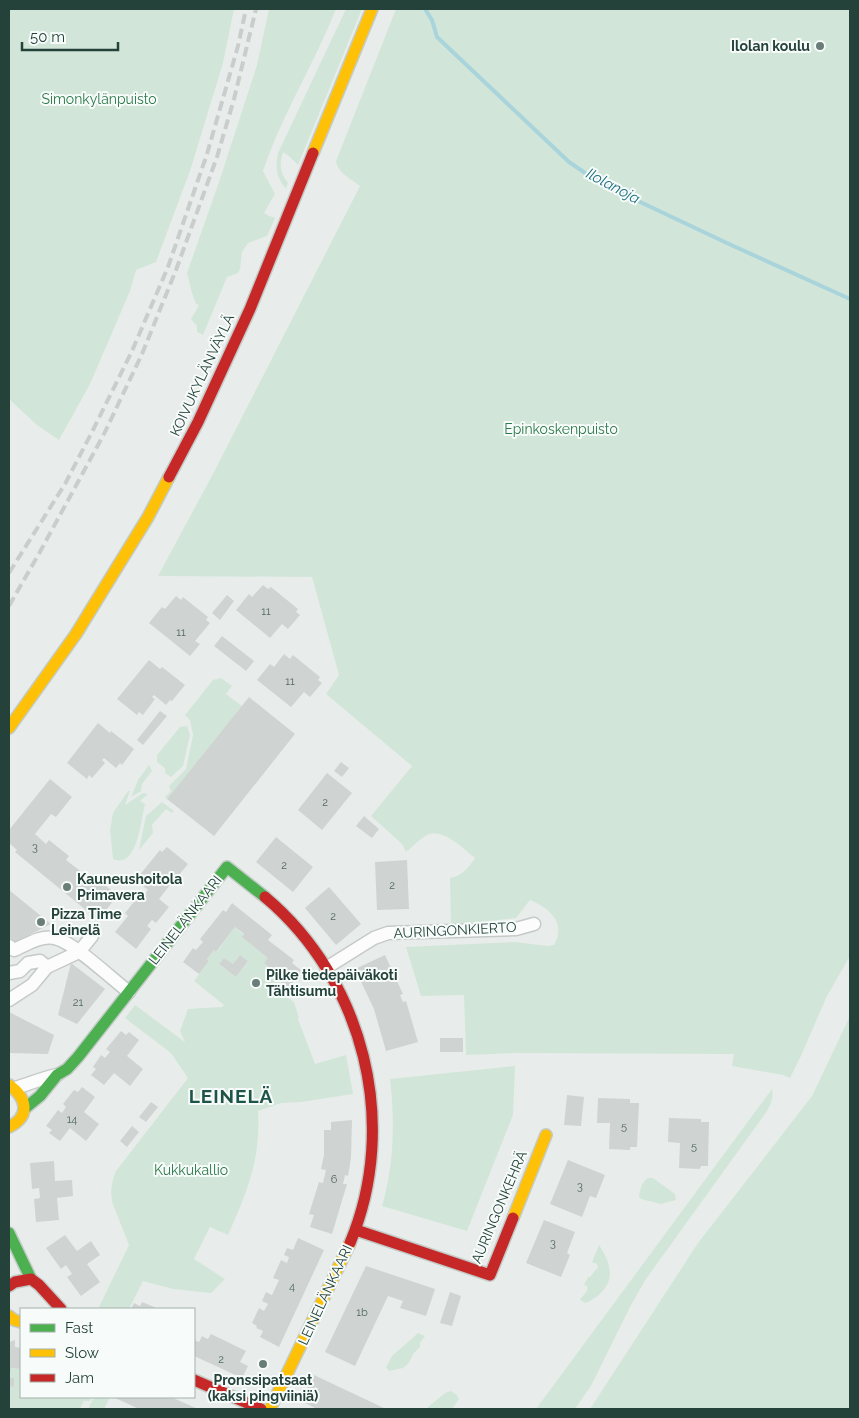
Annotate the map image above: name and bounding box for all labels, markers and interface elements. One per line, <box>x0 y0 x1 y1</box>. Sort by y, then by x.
scale bar <box>22 20 119 52</box>
text: 50 m <box>30 28 65 46</box>
place label: Ilolan koulu <box>731 38 810 54</box>
marker: Ilolan koulu <box>814 40 826 52</box>
park label: Simonkylänpuisto <box>41 91 157 107</box>
water label: Ilolanoja <box>583 164 643 208</box>
street label: KOIVUKYLÄNVÄYLÄ <box>165 310 238 439</box>
park label: Epinkoskenpuisto <box>504 421 618 437</box>
house number: 11 <box>261 605 271 618</box>
house number: 11 <box>176 626 186 639</box>
house number: 11 <box>285 675 295 688</box>
house number: 2 <box>322 796 328 809</box>
house number: 3 <box>32 841 38 854</box>
house number: 2 <box>281 859 287 872</box>
place label: Kauneushoitola Primavera <box>77 871 182 903</box>
street label: LEINELÄNKAARI <box>144 871 225 968</box>
house number: 2 <box>389 879 395 892</box>
marker: Kauneushoitola Primavera <box>61 881 73 893</box>
place label: Pizza Time Leinelä <box>51 906 122 938</box>
house number: 2 <box>330 910 336 923</box>
marker: Pizza Time Leinelä <box>35 916 47 928</box>
street label: AURINGONKIERTO <box>393 919 517 941</box>
place label: Pilke tiedepäiväkoti Tähtisumu <box>266 967 397 999</box>
marker: Pilke tiedepäiväkoti Tähtisumu <box>250 977 262 989</box>
house number: 21 <box>73 996 84 1009</box>
district label: LEINELÄ <box>189 1085 273 1107</box>
house number: 14 <box>67 1113 77 1126</box>
house number: 5 <box>621 1120 627 1133</box>
house number: 5 <box>691 1140 697 1153</box>
street label: AURINGONKEHRÄ <box>466 1147 530 1266</box>
park label: Kukkukallio <box>154 1162 228 1178</box>
house number: 6 <box>331 1173 338 1186</box>
house number: 3 <box>577 1180 583 1193</box>
house number: 3 <box>550 1237 556 1250</box>
street label: LEINELÄNKAARI <box>293 1242 355 1348</box>
house number: 4 <box>289 1280 295 1293</box>
house number: 1b <box>356 1306 368 1319</box>
legend <box>20 1308 195 1398</box>
text: Fast <box>65 1319 93 1337</box>
text: Slow <box>65 1344 99 1362</box>
house number: 2 <box>218 1353 224 1366</box>
marker: Pronssipatsaat (kaksi pingviiniä) <box>257 1358 269 1370</box>
text: Jam <box>65 1369 94 1387</box>
place label: Pronssipatsaat (kaksi pingviiniä) <box>208 1372 318 1404</box>

